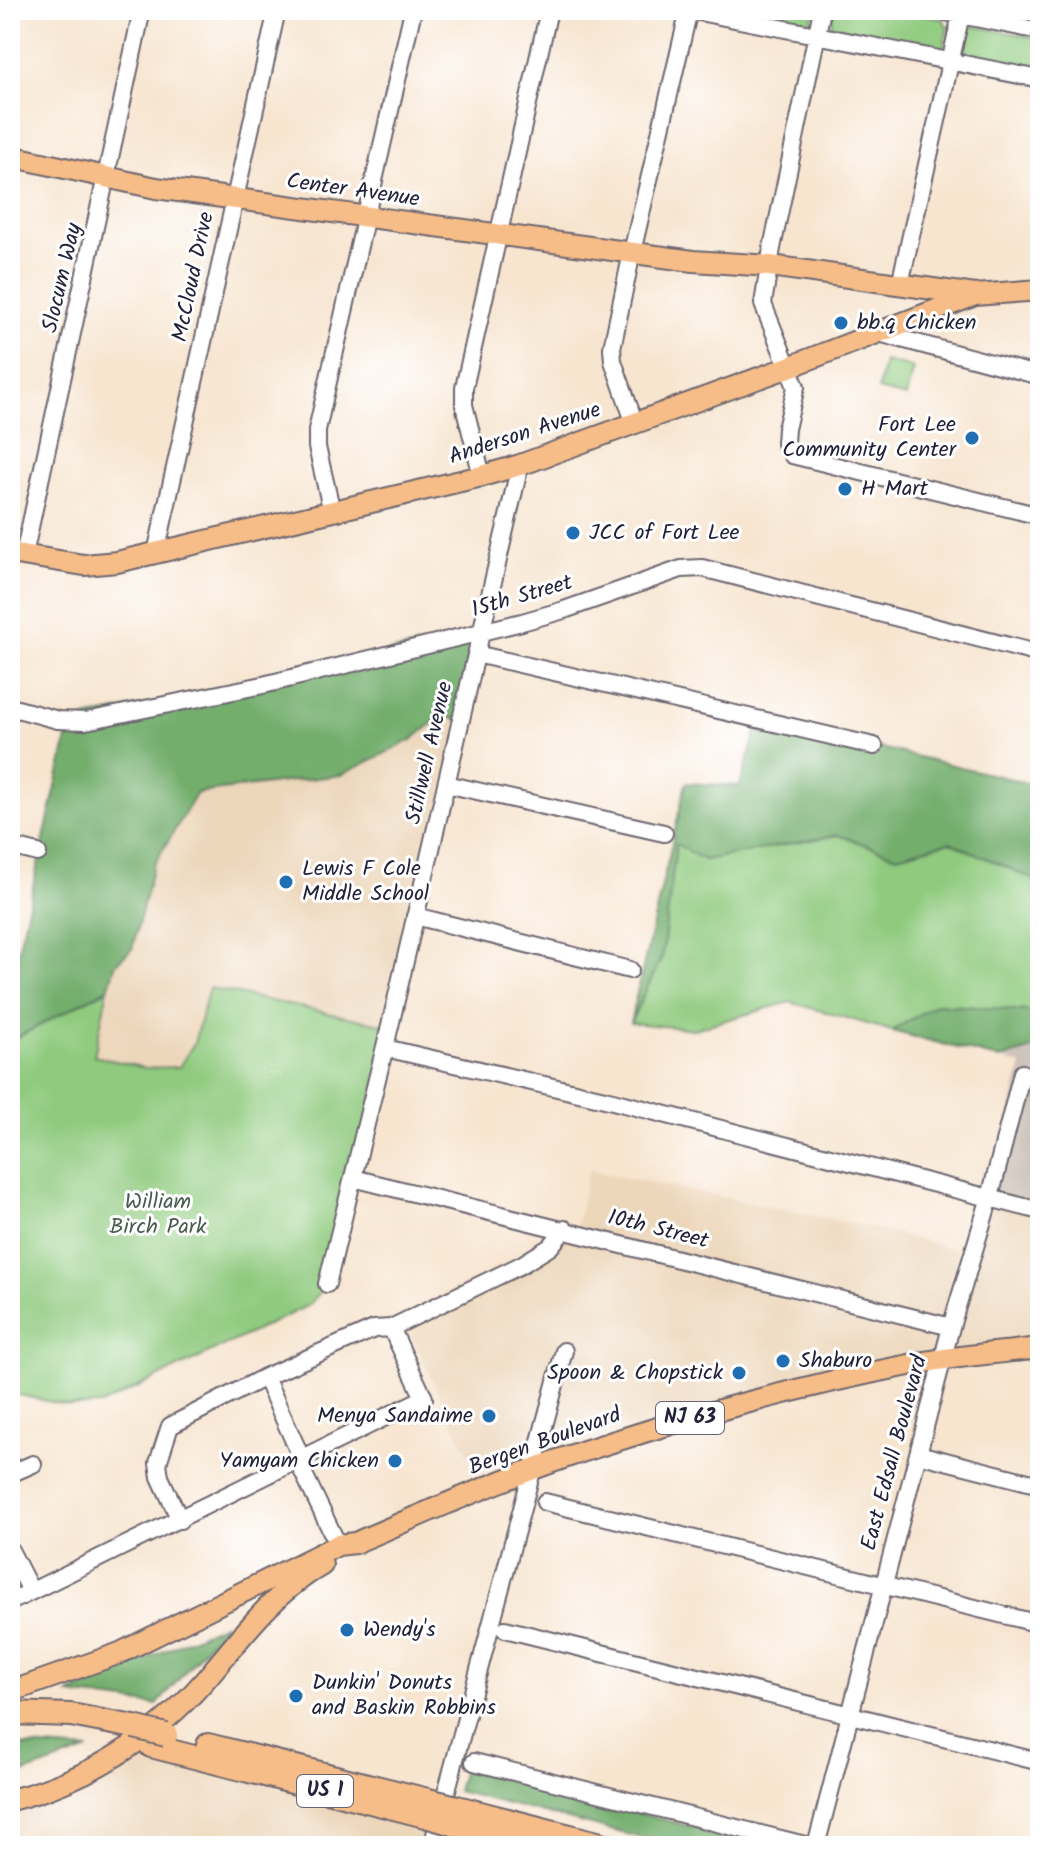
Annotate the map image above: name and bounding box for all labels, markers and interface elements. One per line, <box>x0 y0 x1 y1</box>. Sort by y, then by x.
street label: Center Avenue <box>284 164 422 218</box>
street label: McCloud Drive <box>163 209 225 345</box>
street label: Slocum Way <box>33 219 93 336</box>
place label: bb.q Chicken <box>857 306 977 341</box>
marker: bb.q Chicken <box>832 314 850 332</box>
street label: Anderson Avenue <box>444 393 606 475</box>
place label: Fort Lee Community Center <box>782 408 958 468</box>
marker: Fort Lee Community Center <box>963 429 981 447</box>
place label: H Mart <box>861 472 929 507</box>
marker: H Mart <box>836 480 854 498</box>
place label: JCC of Fort Lee <box>589 516 740 551</box>
marker: JCC of Fort Lee <box>564 524 582 542</box>
street label: 15th Street <box>467 566 577 628</box>
street label: Stillwell Avenue <box>397 678 463 828</box>
place label: Lewis F Cole Middle School <box>302 852 430 912</box>
marker: Lewis F Cole Middle School <box>277 873 295 891</box>
park label: William Birch Park <box>110 1185 207 1245</box>
street label: 10th Street <box>604 1201 713 1260</box>
place label: Shaburo <box>799 1344 872 1379</box>
street label: East Edsall Boulevard <box>852 1351 938 1554</box>
marker: Shaburo <box>774 1352 792 1370</box>
place label: Spoon & Chopstick <box>547 1356 724 1391</box>
marker: Spoon & Chopstick <box>730 1364 748 1382</box>
street label: Bergen Boulevard <box>464 1398 627 1486</box>
place label: Menya Sandaime <box>317 1399 473 1434</box>
road number: NJ 63 <box>656 1402 724 1434</box>
marker: Menya Sandaime <box>480 1407 498 1425</box>
place label: Yamyam Chicken <box>220 1444 379 1479</box>
marker: Yamyam Chicken <box>386 1452 404 1470</box>
place label: Wendy's <box>363 1613 436 1648</box>
marker: Wendy's <box>338 1621 356 1639</box>
place label: Dunkin' Donuts and Baskin Robbins <box>312 1666 497 1726</box>
marker: Dunkin' Donuts and Baskin Robbins <box>287 1687 305 1705</box>
road number: US 1 <box>297 1775 353 1807</box>

